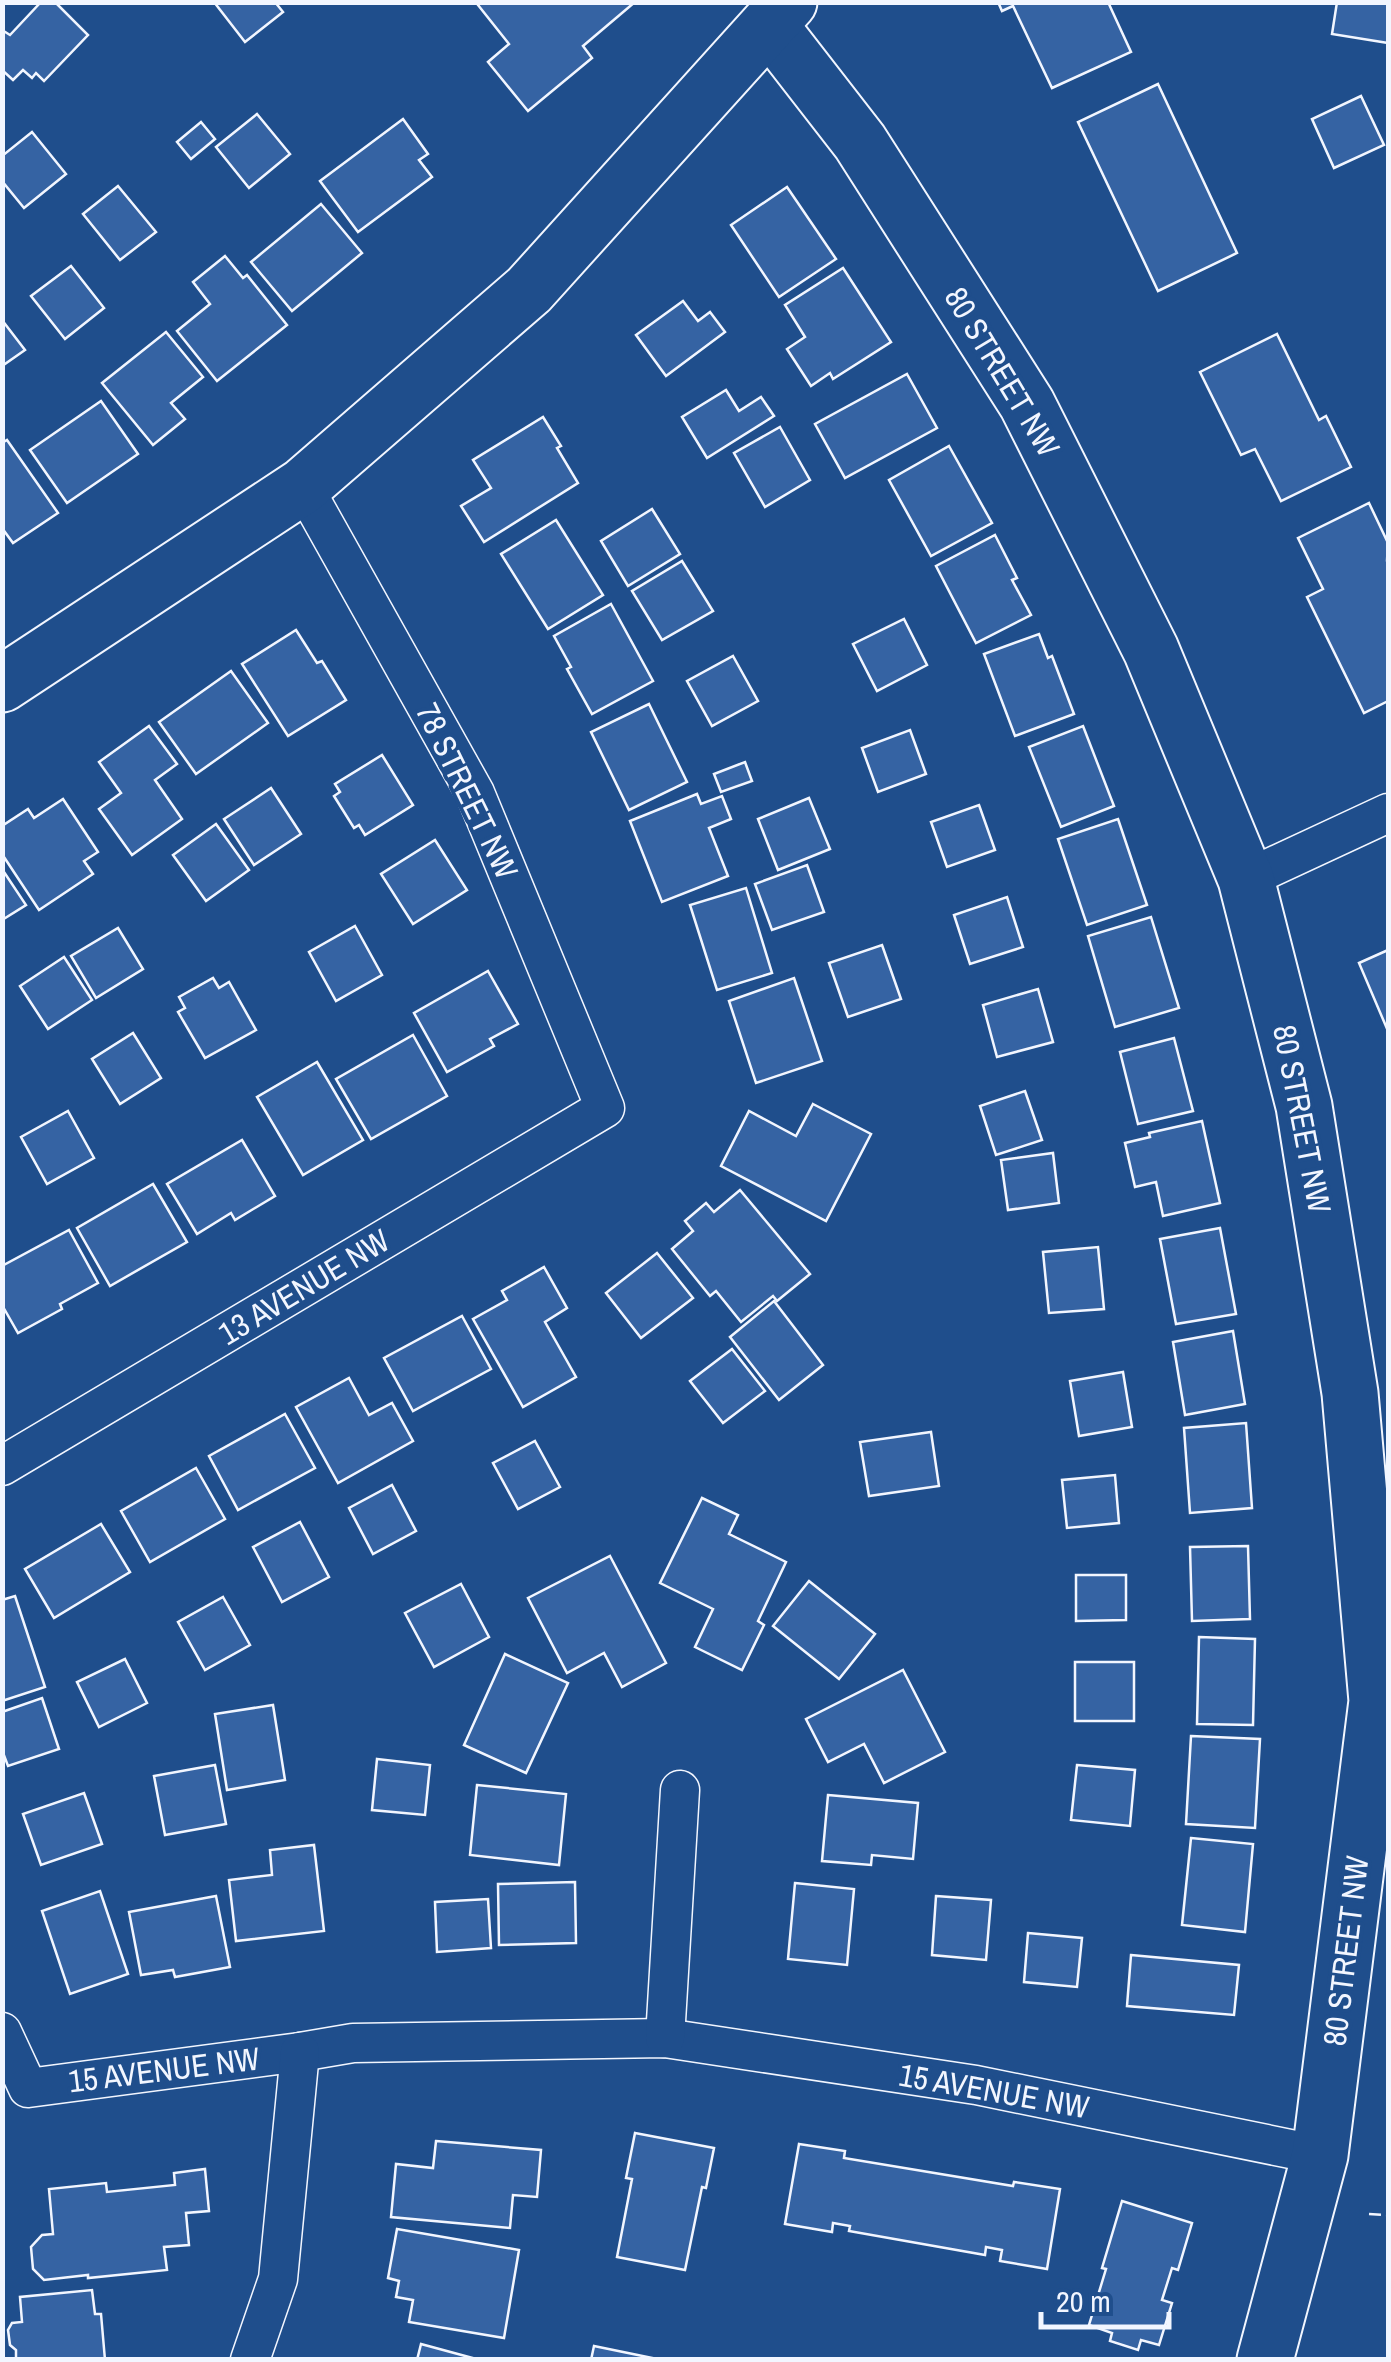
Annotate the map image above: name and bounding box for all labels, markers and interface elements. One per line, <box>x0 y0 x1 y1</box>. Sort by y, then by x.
street label: 80 STREET NW <box>935 279 1070 465</box>
street label: 78 STREET NW <box>406 696 529 886</box>
street label: 80 STREET NW <box>1263 1021 1342 1217</box>
street label: 13 AVENUE NW <box>210 1219 397 1354</box>
street label: 80 STREET NW <box>1313 1854 1378 2048</box>
street label: 15 AVENUE NW <box>66 2036 262 2103</box>
street label: 15 AVENUE NW <box>896 2053 1093 2128</box>
scale bar <box>1041 2267 1168 2329</box>
text: 20 m <box>1056 2281 1111 2321</box>

